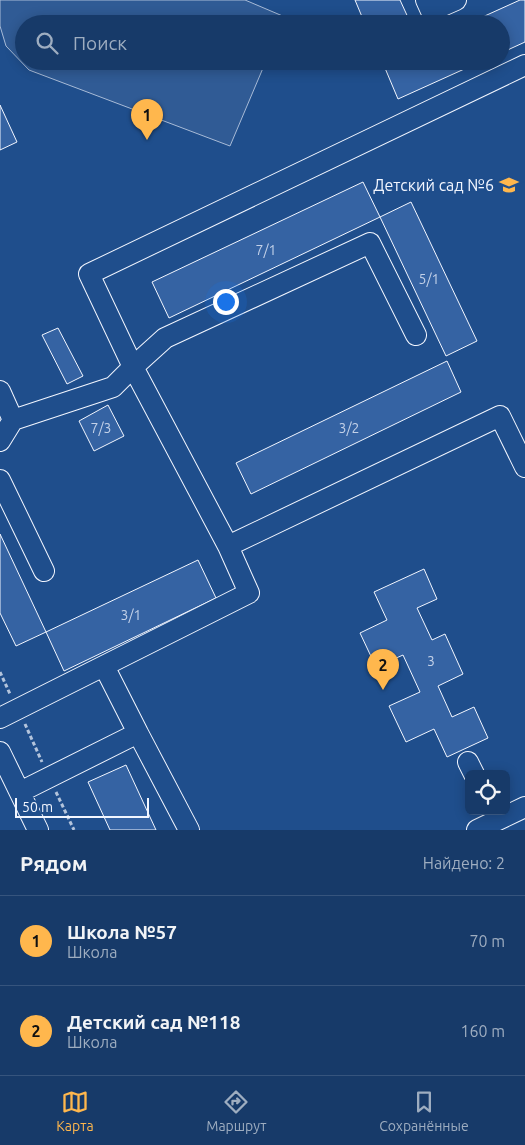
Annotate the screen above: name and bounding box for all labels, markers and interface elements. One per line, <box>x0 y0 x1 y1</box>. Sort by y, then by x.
search box <box>15 15 510 70</box>
icon: search <box>33 29 61 57</box>
text: Поиск <box>73 32 127 54</box>
pin: 1 <box>131 99 163 140</box>
school or university icon: Детский сад №6 <box>498 174 520 196</box>
place label: Детский сад №6 <box>373 176 494 194</box>
house number: 7/1 <box>256 242 276 258</box>
house number: 5/1 <box>419 271 439 287</box>
your location <box>213 289 239 315</box>
house number: 7/3 <box>91 420 111 436</box>
house number: 3/2 <box>339 420 359 436</box>
house number: 3/1 <box>121 607 141 623</box>
pin: 2 <box>367 649 399 690</box>
house number: 3 <box>427 653 435 669</box>
map controls <box>465 770 510 815</box>
button: locate <box>465 770 510 815</box>
scale bar <box>15 795 149 818</box>
text: 50 m <box>22 799 53 815</box>
text: Рядом <box>20 851 88 875</box>
text: Найдено: 2 <box>423 854 505 872</box>
text: Школа №57 <box>67 921 177 943</box>
text: 1 <box>31 932 41 950</box>
text: 70 m <box>469 932 505 950</box>
text: Школа <box>67 943 117 961</box>
text: Детский сад №118 <box>67 1011 240 1033</box>
text: 2 <box>31 1022 41 1040</box>
text: 160 m <box>460 1022 505 1040</box>
text: Школа <box>67 1033 117 1051</box>
tab: Карта <box>56 1088 94 1134</box>
tab: Маршрут <box>206 1088 267 1134</box>
tab: Сохранённые <box>379 1088 469 1134</box>

